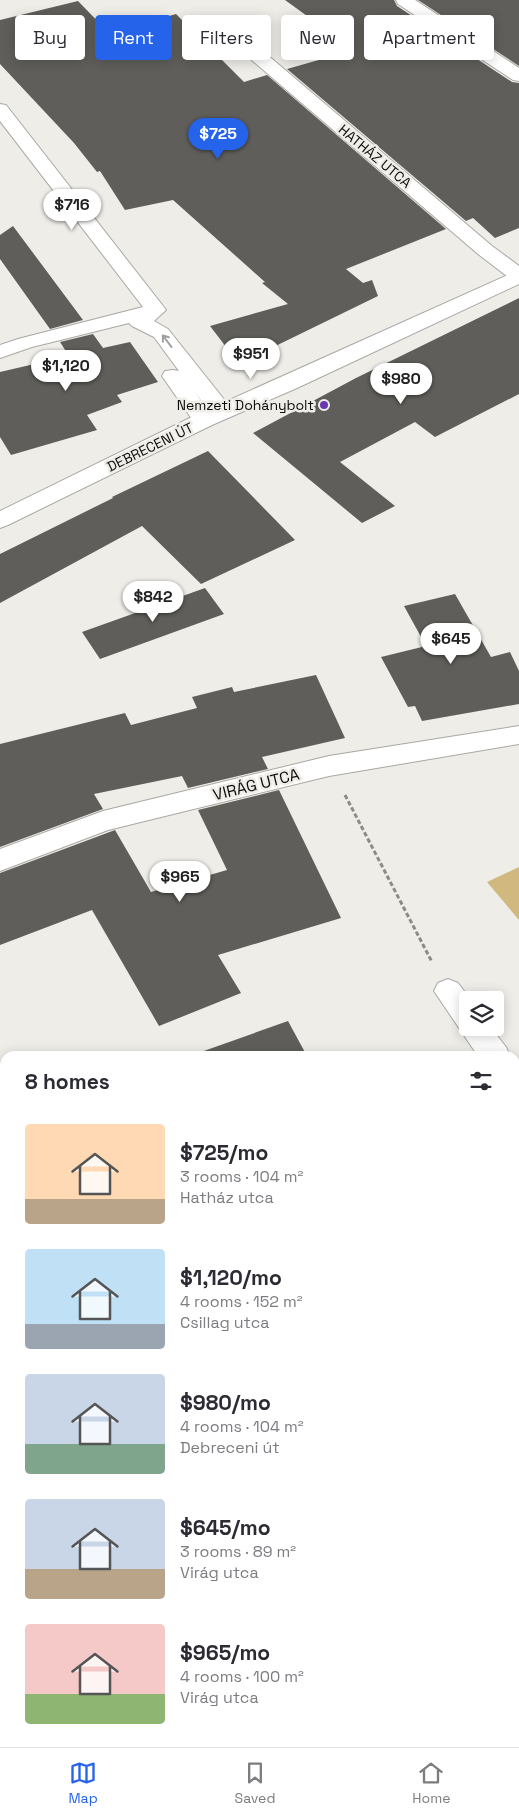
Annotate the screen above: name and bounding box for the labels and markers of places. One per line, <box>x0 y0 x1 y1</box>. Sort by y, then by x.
pin: $725 <box>188 118 248 160</box>
pin: $716 <box>42 188 102 231</box>
pin: $951 <box>221 338 281 380</box>
pin: $1,120 <box>25 350 107 392</box>
pin: $980 <box>371 362 431 405</box>
place label: Nemzeti Dohánybolt <box>177 396 314 414</box>
marker: Nemzeti Dohánybolt <box>318 399 330 411</box>
pin: $842 <box>123 580 183 623</box>
pin: $645 <box>421 622 481 665</box>
pin: $965 <box>150 860 210 903</box>

